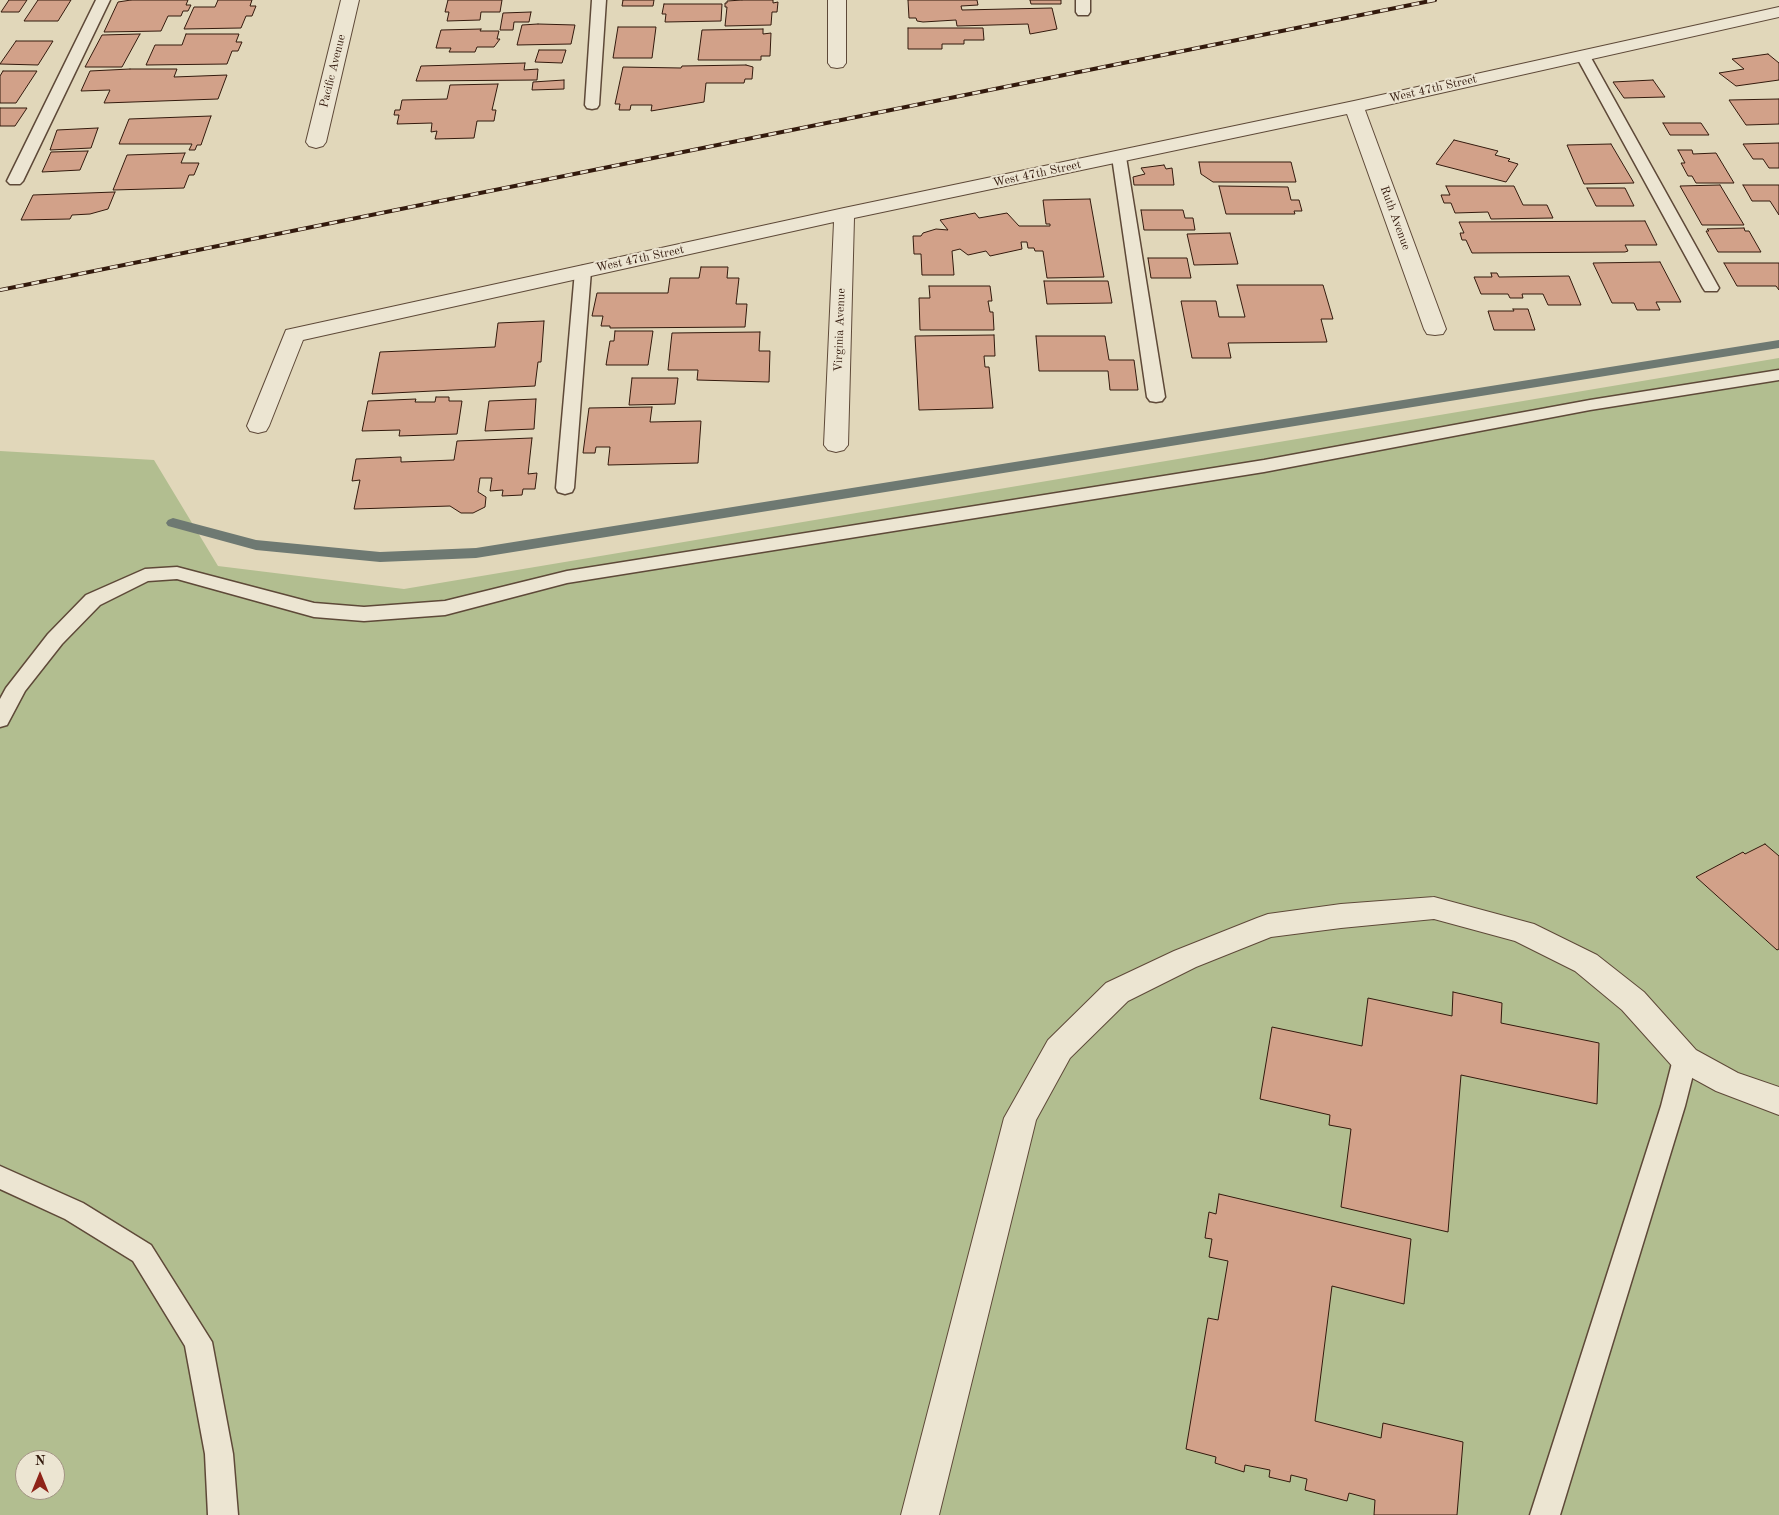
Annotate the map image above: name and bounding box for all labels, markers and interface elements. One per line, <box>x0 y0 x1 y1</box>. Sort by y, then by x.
street label: Pacific Avenue <box>317 33 349 109</box>
street label: West 47th Street <box>1388 72 1478 106</box>
street label: West 47th Street <box>992 158 1082 190</box>
street label: Ruth Avenue <box>1377 184 1413 252</box>
street label: West 47th Street <box>595 243 685 275</box>
street label: Virginia Avenue <box>831 288 849 372</box>
north arrow <box>15 1450 65 1500</box>
text: N <box>35 1454 45 1468</box>

